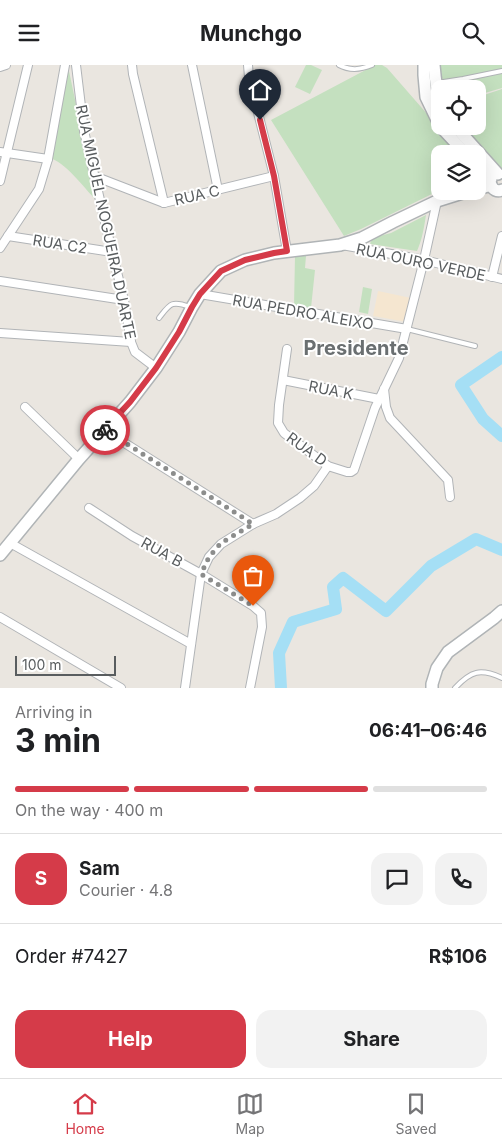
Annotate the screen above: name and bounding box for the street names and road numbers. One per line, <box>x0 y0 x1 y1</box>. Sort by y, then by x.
street label: RUA MIGUEL NOGUEIRA DUARTE <box>72 103 140 341</box>
street label: RUA C <box>172 181 222 209</box>
street label: RUA C2 <box>31 230 89 258</box>
street label: RUA OURO VERDE <box>354 239 488 285</box>
street label: RUA PEDRO ALEIXO <box>231 290 375 334</box>
street label: RUA K <box>307 376 355 404</box>
street label: RUA D <box>283 428 331 470</box>
street label: RUA B <box>138 533 186 571</box>

